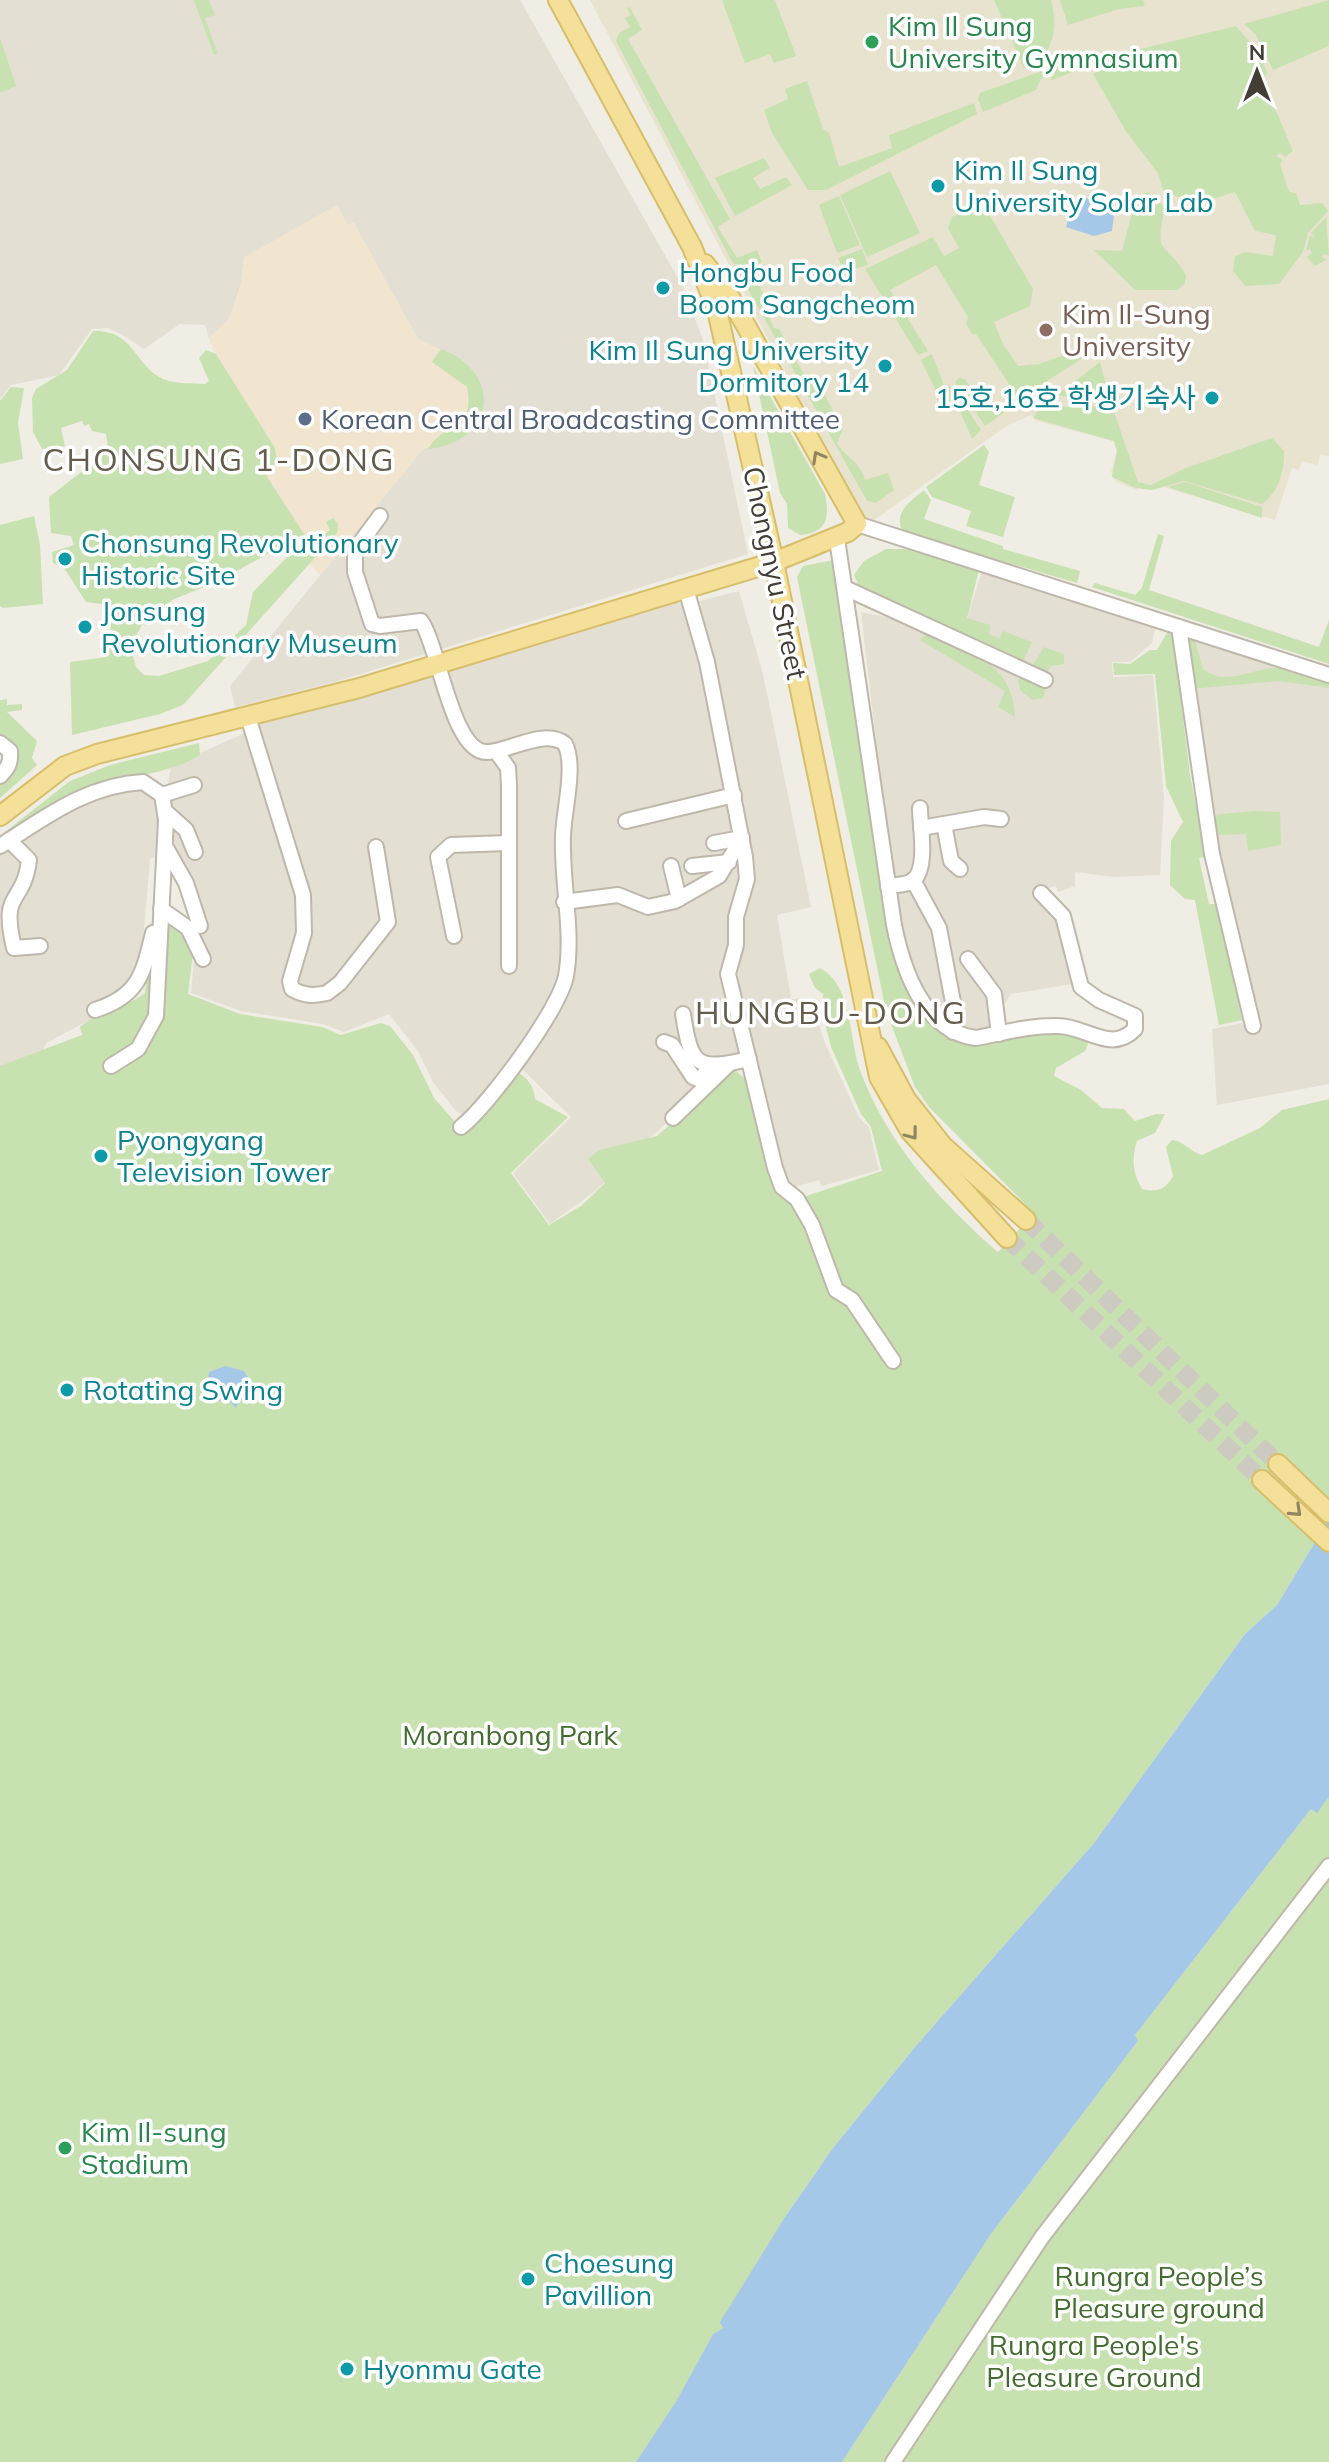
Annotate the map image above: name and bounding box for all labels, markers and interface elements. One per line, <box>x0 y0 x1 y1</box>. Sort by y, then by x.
place label: Kim Il Sung University Gymnasium <box>888 8 1179 75</box>
north arrow <box>1217 32 1297 112</box>
marker: Kim Il Sung University Gymnasium <box>863 33 881 51</box>
text: N <box>1249 38 1265 66</box>
place label: Kim Il Sung University Solar Lab <box>954 152 1213 219</box>
marker: Kim Il Sung University Solar Lab <box>929 177 947 195</box>
place label: Hongbu Food Boom Sangcheom <box>679 254 916 321</box>
marker: Hongbu Food Boom Sangcheom <box>654 279 672 297</box>
place label: Kim Il-Sung University <box>1062 296 1211 363</box>
marker: Kim Il-Sung University <box>1037 321 1055 339</box>
place label: Kim Il Sung University Dormitory 14 <box>588 332 869 399</box>
marker: Kim Il Sung University Dormitory 14 <box>876 357 894 375</box>
place label: 15호,16호 학생기숙사 <box>935 380 1196 415</box>
marker: 15호,16호 학생기숙사 <box>1203 389 1221 407</box>
place label: Korean Central Broadcasting Committee <box>321 401 840 436</box>
marker: Korean Central Broadcasting Committee <box>296 410 314 428</box>
district label: CHONSUNG 1-DONG <box>43 439 395 479</box>
one-way arrow <box>813 451 828 465</box>
street label: Chongnyu Street <box>736 463 815 683</box>
place label: Chonsung Revolutionary Historic Site <box>81 525 399 592</box>
marker: Chonsung Revolutionary Historic Site <box>56 550 74 568</box>
place label: Jonsung Revolutionary Museum <box>101 593 397 660</box>
marker: Jonsung Revolutionary Museum <box>76 618 94 636</box>
district label: HUNGBU-DONG <box>695 992 967 1032</box>
place label: Pyongyang Television Tower <box>117 1122 331 1189</box>
one-way arrow <box>902 1125 916 1139</box>
marker: Pyongyang Television Tower <box>92 1147 110 1165</box>
place label: Rotating Swing <box>83 1372 283 1407</box>
marker: Rotating Swing <box>58 1381 76 1399</box>
one-way arrow <box>1286 1501 1301 1515</box>
park label: Moranbong Park <box>402 1717 618 1752</box>
place label: Kim Il-sung Stadium <box>81 2114 227 2181</box>
marker: Kim Il-sung Stadium <box>56 2139 74 2157</box>
place label: Choesung Pavillion <box>544 2245 674 2312</box>
park label: Rungra People’s Pleasure ground <box>1053 2258 1265 2325</box>
marker: Choesung Pavillion <box>519 2270 537 2288</box>
park label: Rungra People's Pleasure Ground <box>986 2327 1202 2394</box>
place label: Hyonmu Gate <box>363 2351 542 2386</box>
marker: Hyonmu Gate <box>338 2360 356 2378</box>

